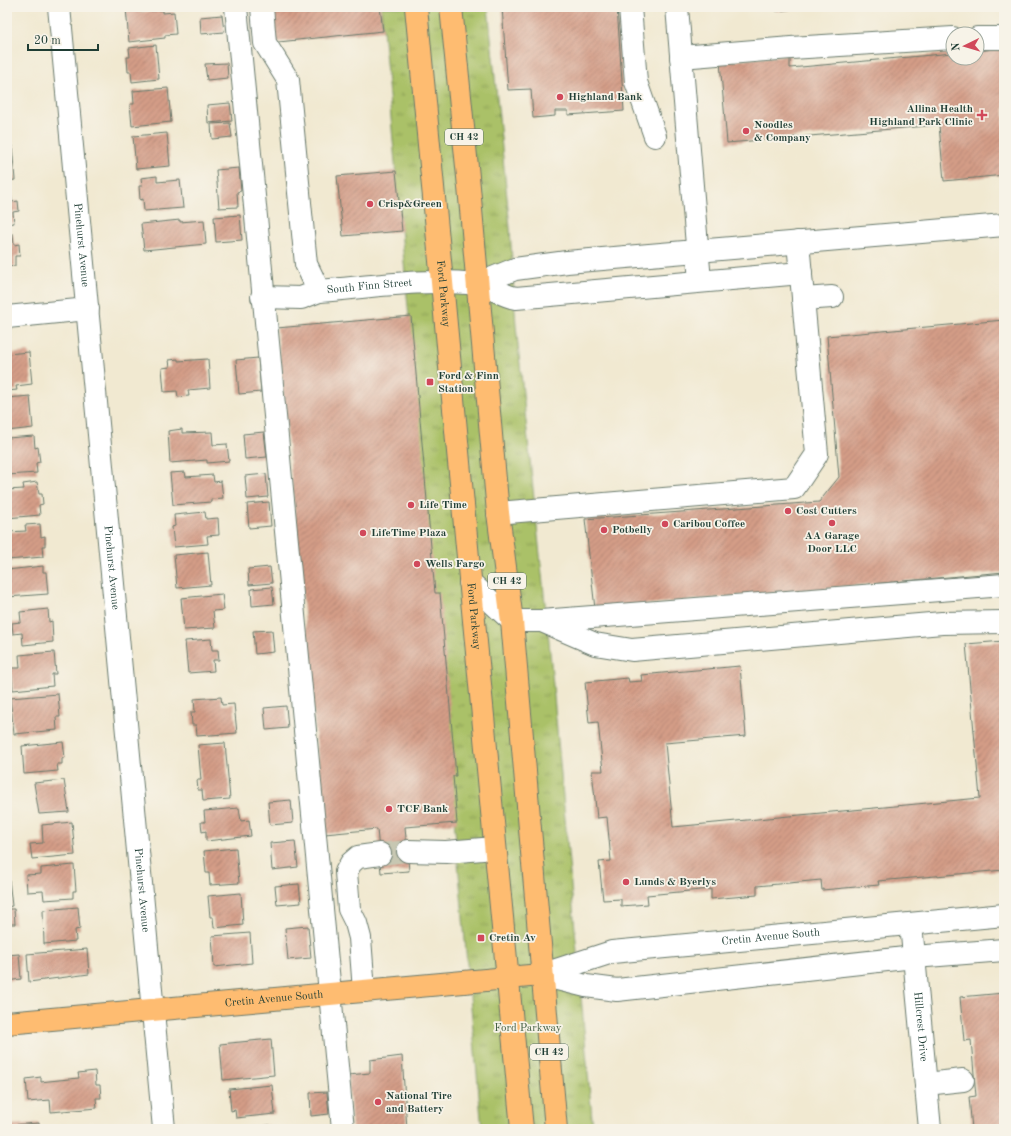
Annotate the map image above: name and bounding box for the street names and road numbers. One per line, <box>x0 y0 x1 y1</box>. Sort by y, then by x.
road number: CH 42 <box>445 129 483 145</box>
street label: Pinehurst Avenue <box>72 202 91 288</box>
street label: Ford Parkway <box>434 260 452 328</box>
street label: South Finn Street <box>326 277 413 296</box>
street label: Pinehurst Avenue <box>102 525 121 610</box>
road number: CH 42 <box>488 573 526 589</box>
street label: Ford Parkway <box>465 582 482 651</box>
street label: Pinehurst Avenue <box>132 848 151 933</box>
street label: Cretin Avenue South <box>721 927 820 947</box>
street label: Cretin Avenue South <box>224 989 324 1009</box>
street label: Hillcrest Drive <box>912 991 929 1062</box>
road number: CH 42 <box>530 1044 568 1060</box>

